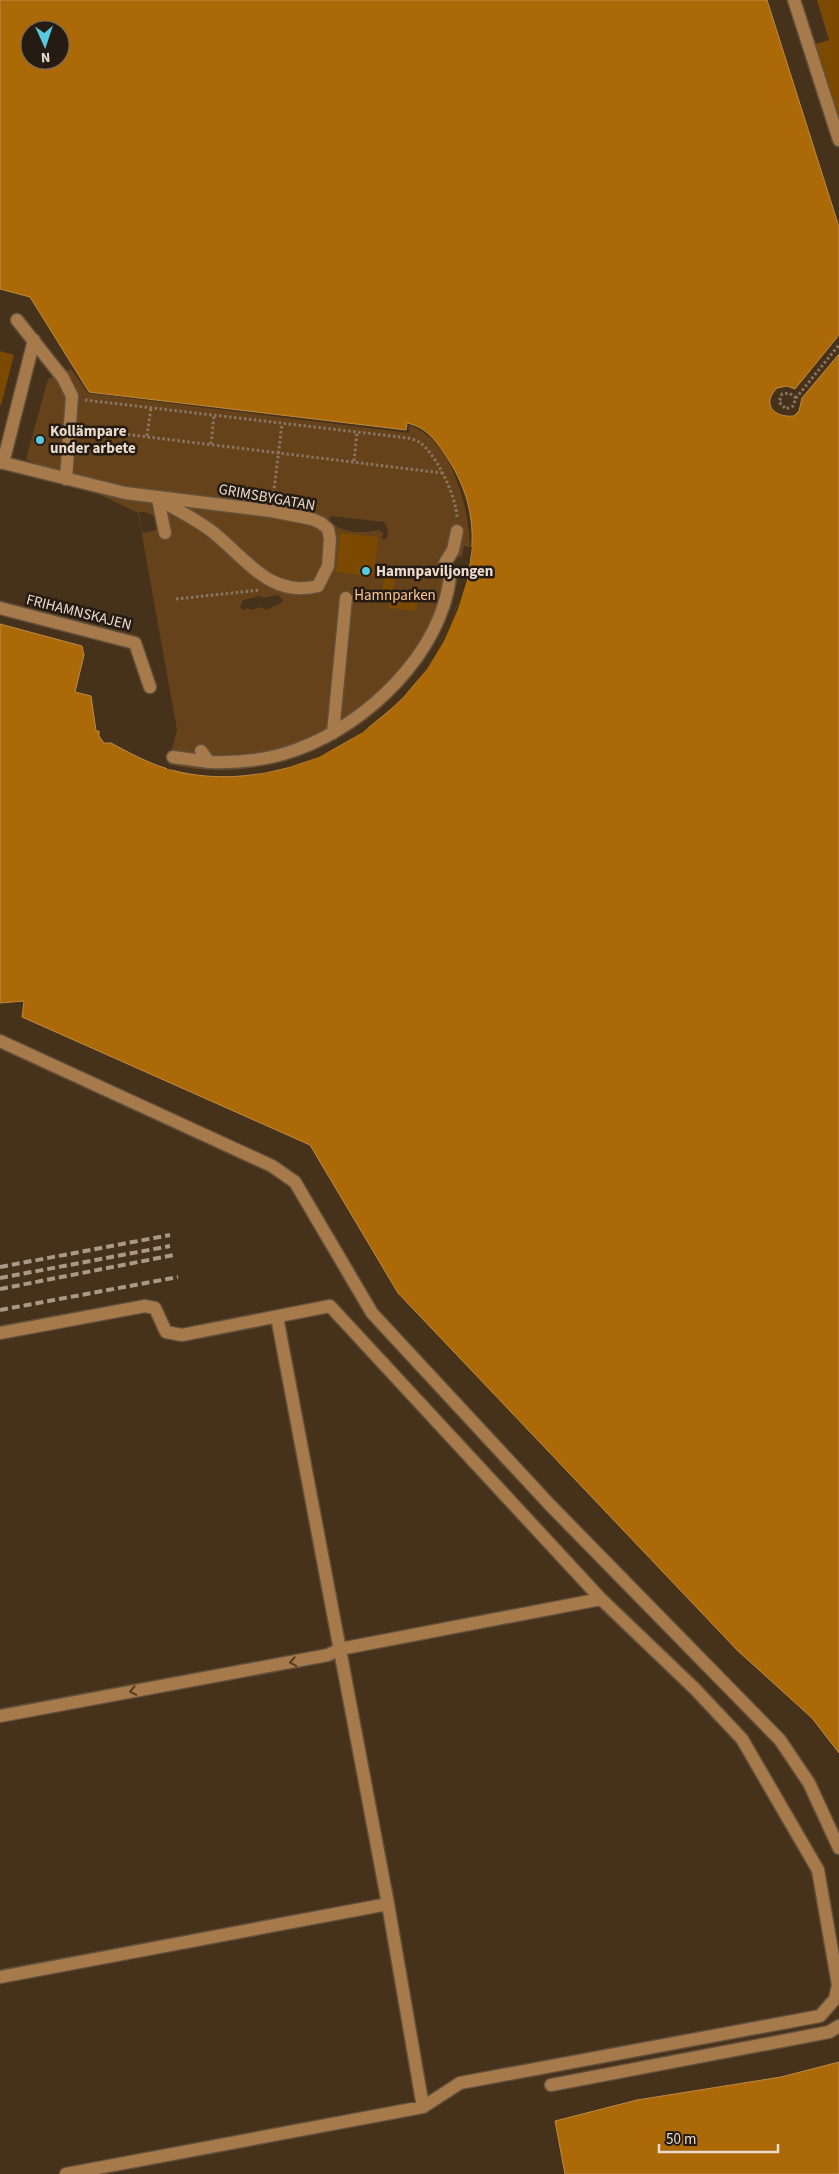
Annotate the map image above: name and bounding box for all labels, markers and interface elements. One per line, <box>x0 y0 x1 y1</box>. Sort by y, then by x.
north arrow <box>20 20 70 70</box>
text: N <box>40 47 51 67</box>
place label: Kollämpare under arbete <box>50 421 136 459</box>
marker: Kollämpare under arbete <box>34 434 46 446</box>
street label: GRIMSBYGATAN <box>217 479 317 516</box>
place label: Hamnpaviljongen <box>376 561 493 582</box>
marker: Hamnpaviljongen <box>360 565 372 577</box>
park label: Hamnparken <box>354 585 436 606</box>
street label: FRIHAMNSKAJEN <box>24 589 134 636</box>
one-way arrow <box>288 1656 297 1666</box>
one-way arrow <box>129 1686 137 1696</box>
scale bar <box>659 2122 778 2154</box>
text: 50 m <box>666 2129 696 2150</box>

